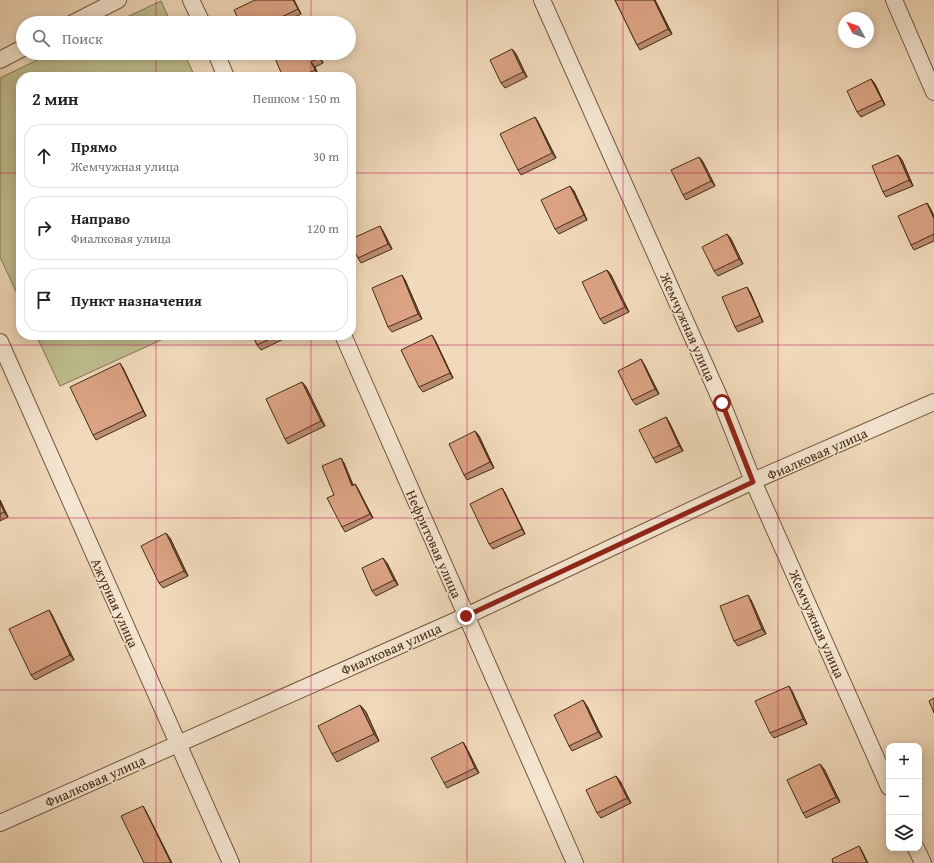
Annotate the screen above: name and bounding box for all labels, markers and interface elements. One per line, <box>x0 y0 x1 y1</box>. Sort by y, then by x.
north arrow <box>838 12 874 48</box>
search box <box>16 16 356 60</box>
icon: search <box>30 27 52 49</box>
text: Поиск <box>62 28 103 49</box>
text: 2 мин <box>32 86 78 111</box>
text: Пешком · 150 m <box>253 89 340 108</box>
text: Прямо <box>71 136 117 157</box>
icon: ahead <box>33 145 55 167</box>
text: 30 m <box>313 147 339 166</box>
text: Жемчужная улица <box>71 157 179 176</box>
text: Направо <box>71 208 130 229</box>
icon: right <box>33 217 55 239</box>
text: 120 m <box>307 219 339 238</box>
text: Фиалковая улица <box>71 229 171 248</box>
street label: Жемчужная улица <box>655 269 721 385</box>
icon: arrive <box>33 289 55 311</box>
text: Пункт назначения <box>71 290 202 311</box>
route start <box>713 394 731 412</box>
street label: Фиалковая улица <box>764 423 871 485</box>
street label: Нефритовая улица <box>401 487 467 602</box>
street label: Ажурная улица <box>86 555 144 651</box>
street label: Жемчужная улица <box>784 566 850 682</box>
route end <box>457 607 475 625</box>
street label: Фиалковая улица <box>338 618 445 680</box>
map controls <box>886 743 922 851</box>
button: + <box>886 743 922 779</box>
street label: Фиалковая улица <box>42 750 149 812</box>
button: − <box>886 779 922 815</box>
button: layers <box>886 815 922 851</box>

